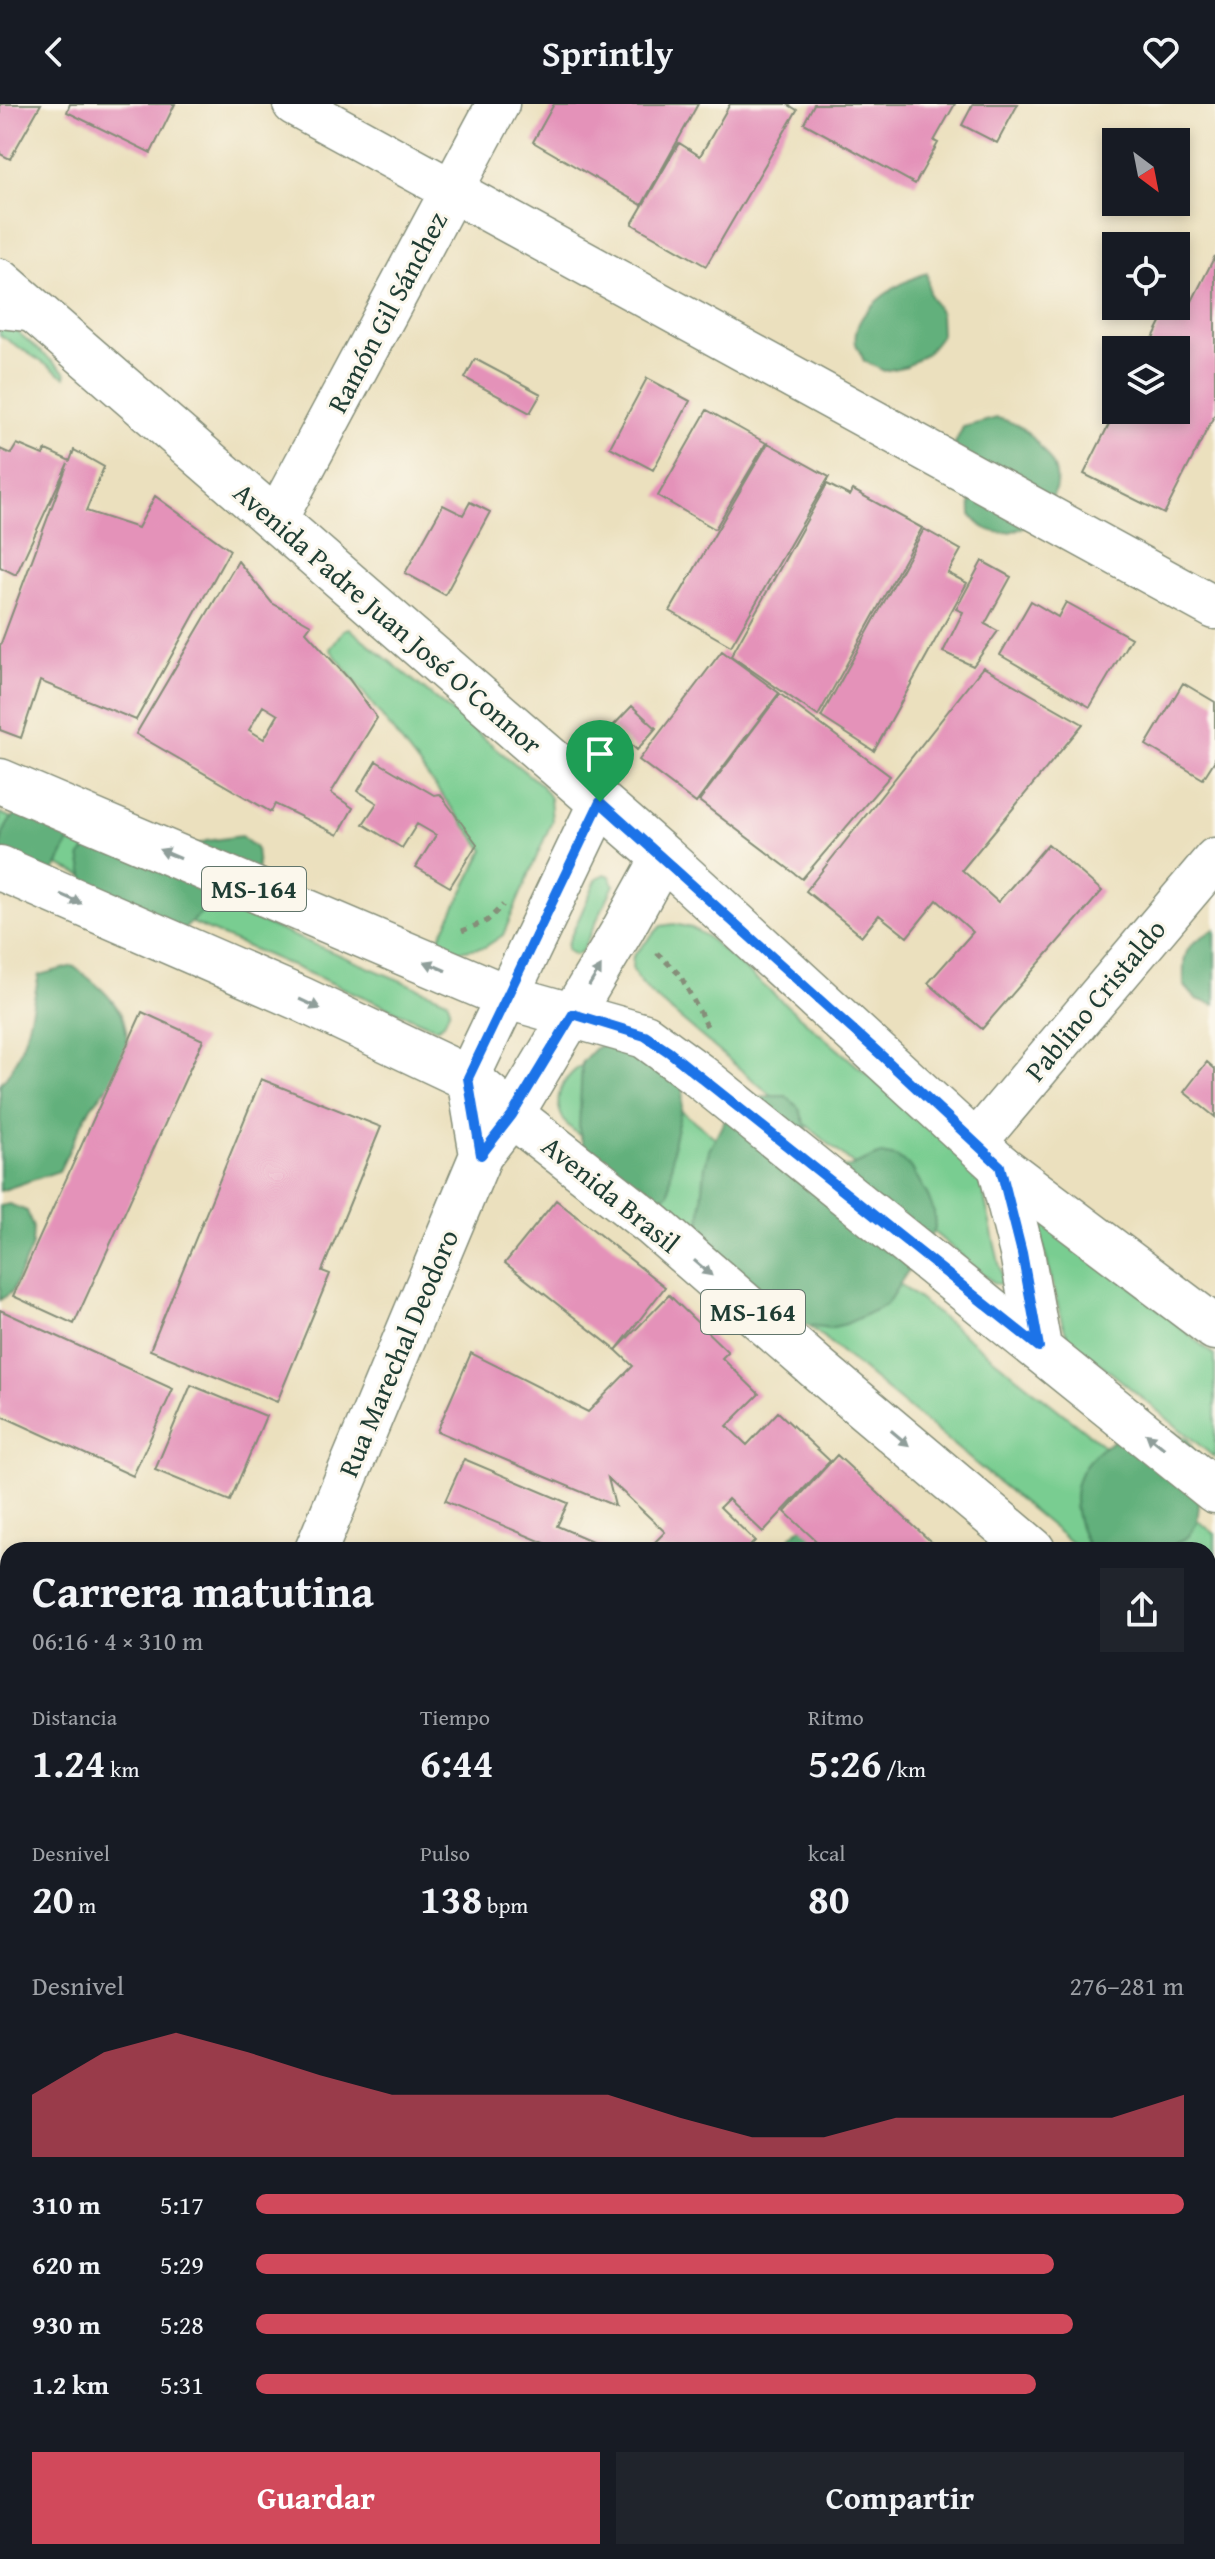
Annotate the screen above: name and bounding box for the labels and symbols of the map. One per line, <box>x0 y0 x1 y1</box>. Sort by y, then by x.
north arrow <box>1102 128 1190 216</box>
street label: Ramón Gil Sánchez <box>316 204 457 420</box>
street label: Avenida Padre Juan José O'Connor <box>225 472 552 764</box>
pin <box>566 720 634 802</box>
one-way arrow <box>159 847 182 860</box>
road number: MS-164 <box>202 867 306 911</box>
one-way arrow <box>60 893 83 906</box>
street label: Pablino Cristaldo <box>1014 910 1175 1090</box>
one-way arrow <box>424 960 447 973</box>
one-way arrow <box>588 965 602 987</box>
one-way arrow <box>298 997 321 1010</box>
street label: Avenida Brasil <box>533 1125 689 1262</box>
street label: Rua Marechal Deodoro <box>327 1223 468 1483</box>
one-way arrow <box>693 1259 712 1277</box>
road number: MS-164 <box>701 1290 805 1334</box>
one-way arrow <box>889 1429 909 1446</box>
one-way arrow <box>1145 1433 1165 1450</box>

